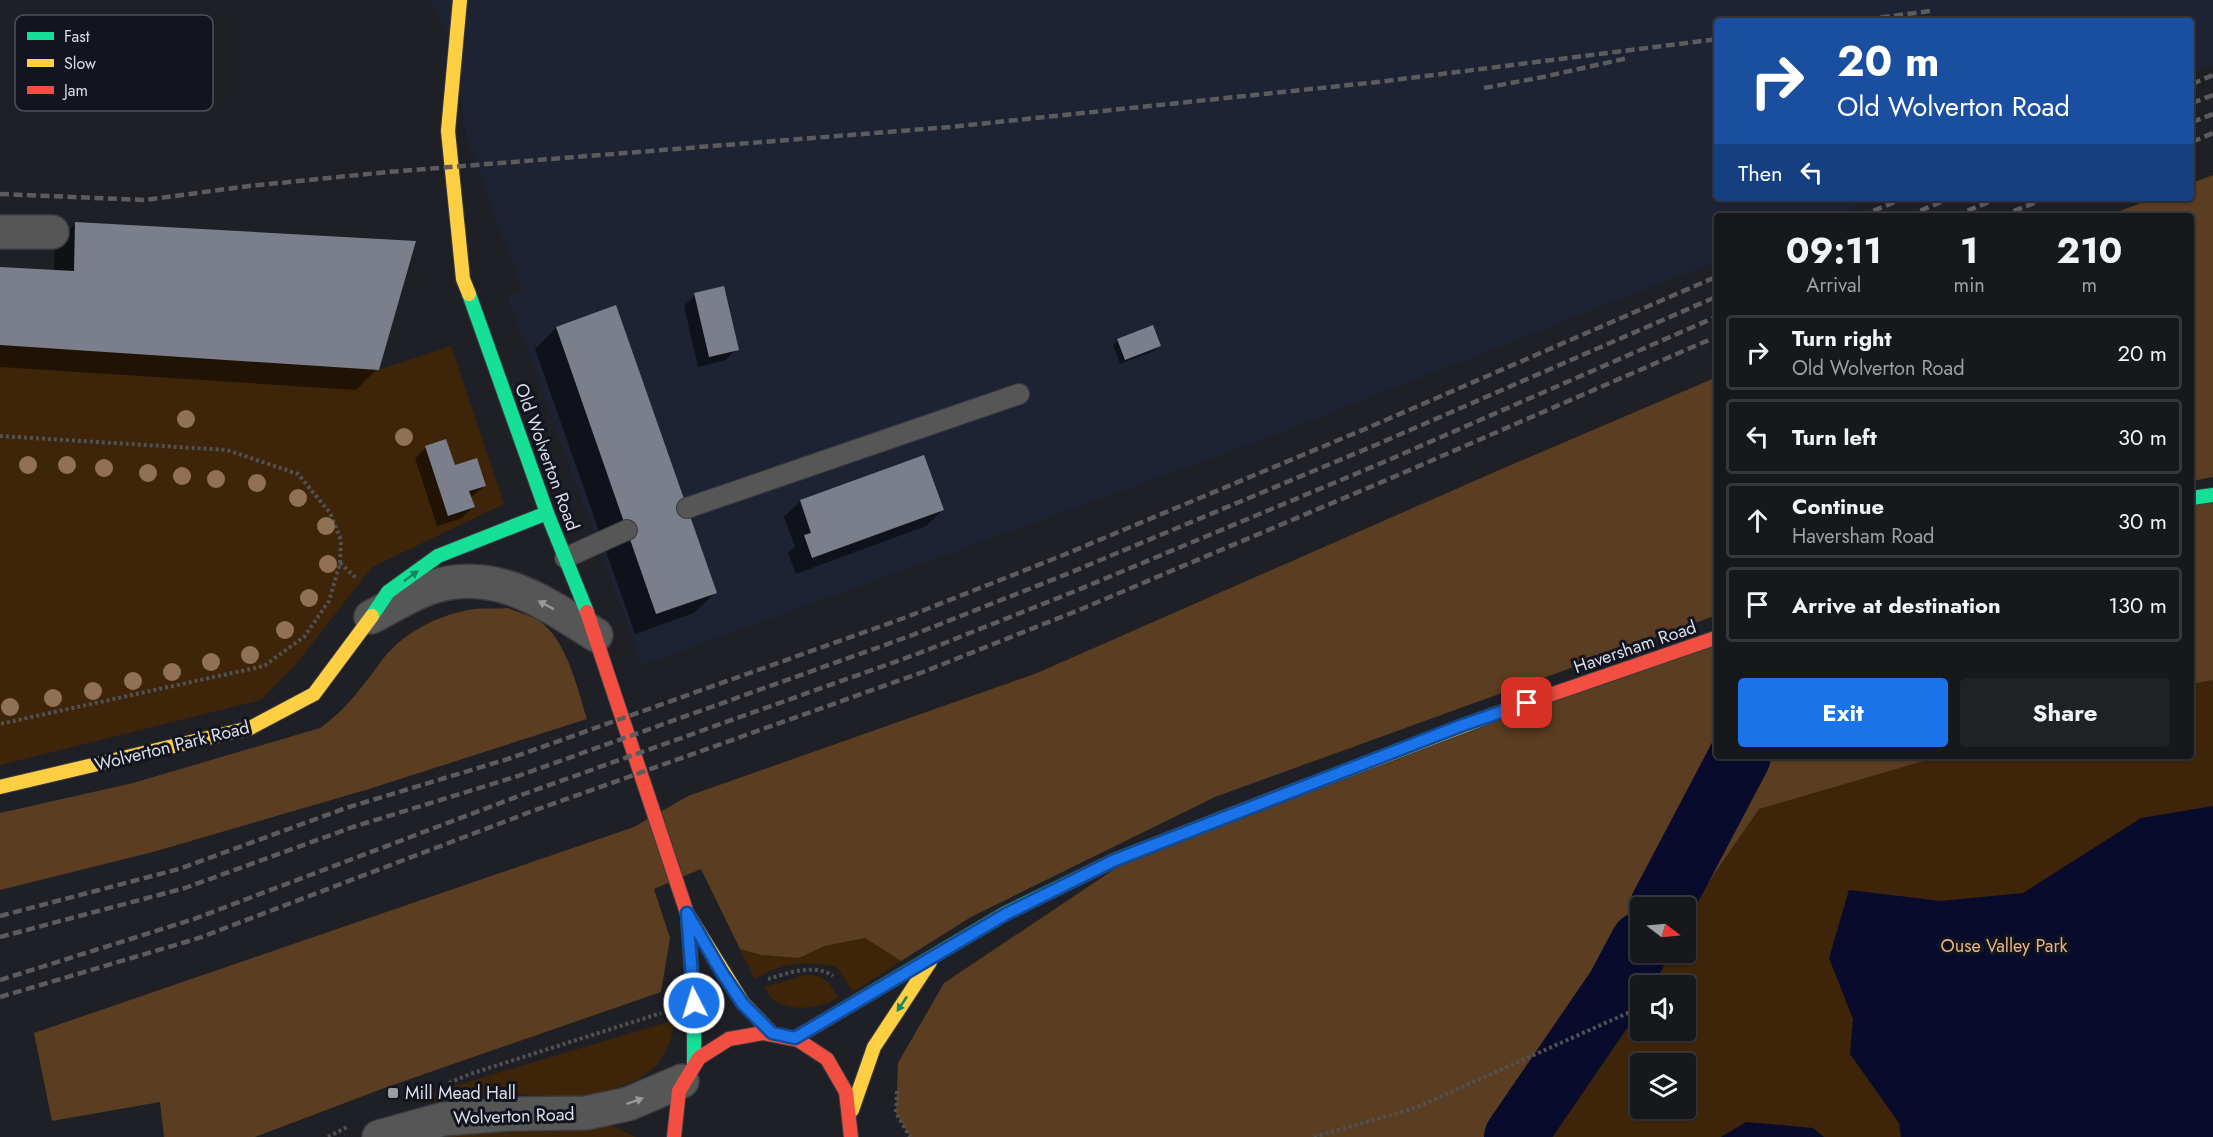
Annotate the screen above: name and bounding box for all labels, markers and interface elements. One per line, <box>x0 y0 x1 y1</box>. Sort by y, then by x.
legend <box>15 15 213 111</box>
text: Fast <box>64 25 90 48</box>
text: 20 m <box>1837 31 1939 92</box>
icon: right <box>1738 42 1816 120</box>
text: Slow <box>64 52 96 75</box>
text: Jam <box>62 79 88 102</box>
text: Old Wolverton Road <box>1837 87 2070 126</box>
icon: left <box>1795 156 1828 189</box>
text: Then <box>1738 157 1783 189</box>
text: 09:11 <box>1786 224 1882 276</box>
text: 1 <box>1960 224 1978 276</box>
text: 210 <box>2057 224 2122 276</box>
text: Arrival <box>1806 271 1861 300</box>
text: min <box>1954 271 1985 300</box>
text: m <box>2082 271 2097 300</box>
text: Turn right <box>1792 322 1892 354</box>
icon: right <box>1741 336 1774 369</box>
text: 20 m <box>2118 337 2167 369</box>
text: Old Wolverton Road <box>1792 354 1965 383</box>
street label: Old Wolverton Road <box>508 380 586 534</box>
icon: left <box>1741 420 1774 453</box>
text: Turn left <box>1792 421 1877 453</box>
text: 30 m <box>2118 421 2167 453</box>
text: Continue <box>1792 490 1884 522</box>
icon: ahead <box>1741 504 1774 537</box>
text: 30 m <box>2118 505 2167 537</box>
text: Haversham Road <box>1792 522 1934 551</box>
one-way arrow <box>403 570 418 582</box>
icon: arrive <box>1741 588 1774 621</box>
text: Arrive at destination <box>1792 589 2001 621</box>
text: 130 m <box>2108 589 2167 621</box>
one-way arrow <box>538 600 555 610</box>
street label: Haversham Road <box>1570 614 1700 680</box>
pin <box>1501 677 1552 728</box>
button: Exit <box>1738 678 1948 747</box>
button: Share <box>1960 678 2170 747</box>
icon: arrive <box>1510 686 1543 719</box>
street label: Wolverton Park Road <box>92 714 252 778</box>
north arrow <box>1630 897 1696 963</box>
map controls <box>1630 897 1696 1119</box>
park label: Ouse Valley Park <box>1940 933 2068 959</box>
position arrow <box>662 971 726 1035</box>
button: sound <box>1630 975 1696 1041</box>
one-way arrow <box>897 996 908 1012</box>
button: layers <box>1630 1053 1696 1119</box>
place label: Mill Mead Hall <box>405 1080 516 1106</box>
marker: Mill Mead Hall <box>386 1086 400 1100</box>
one-way arrow <box>626 1095 644 1105</box>
street label: Wolverton Road <box>453 1101 575 1131</box>

